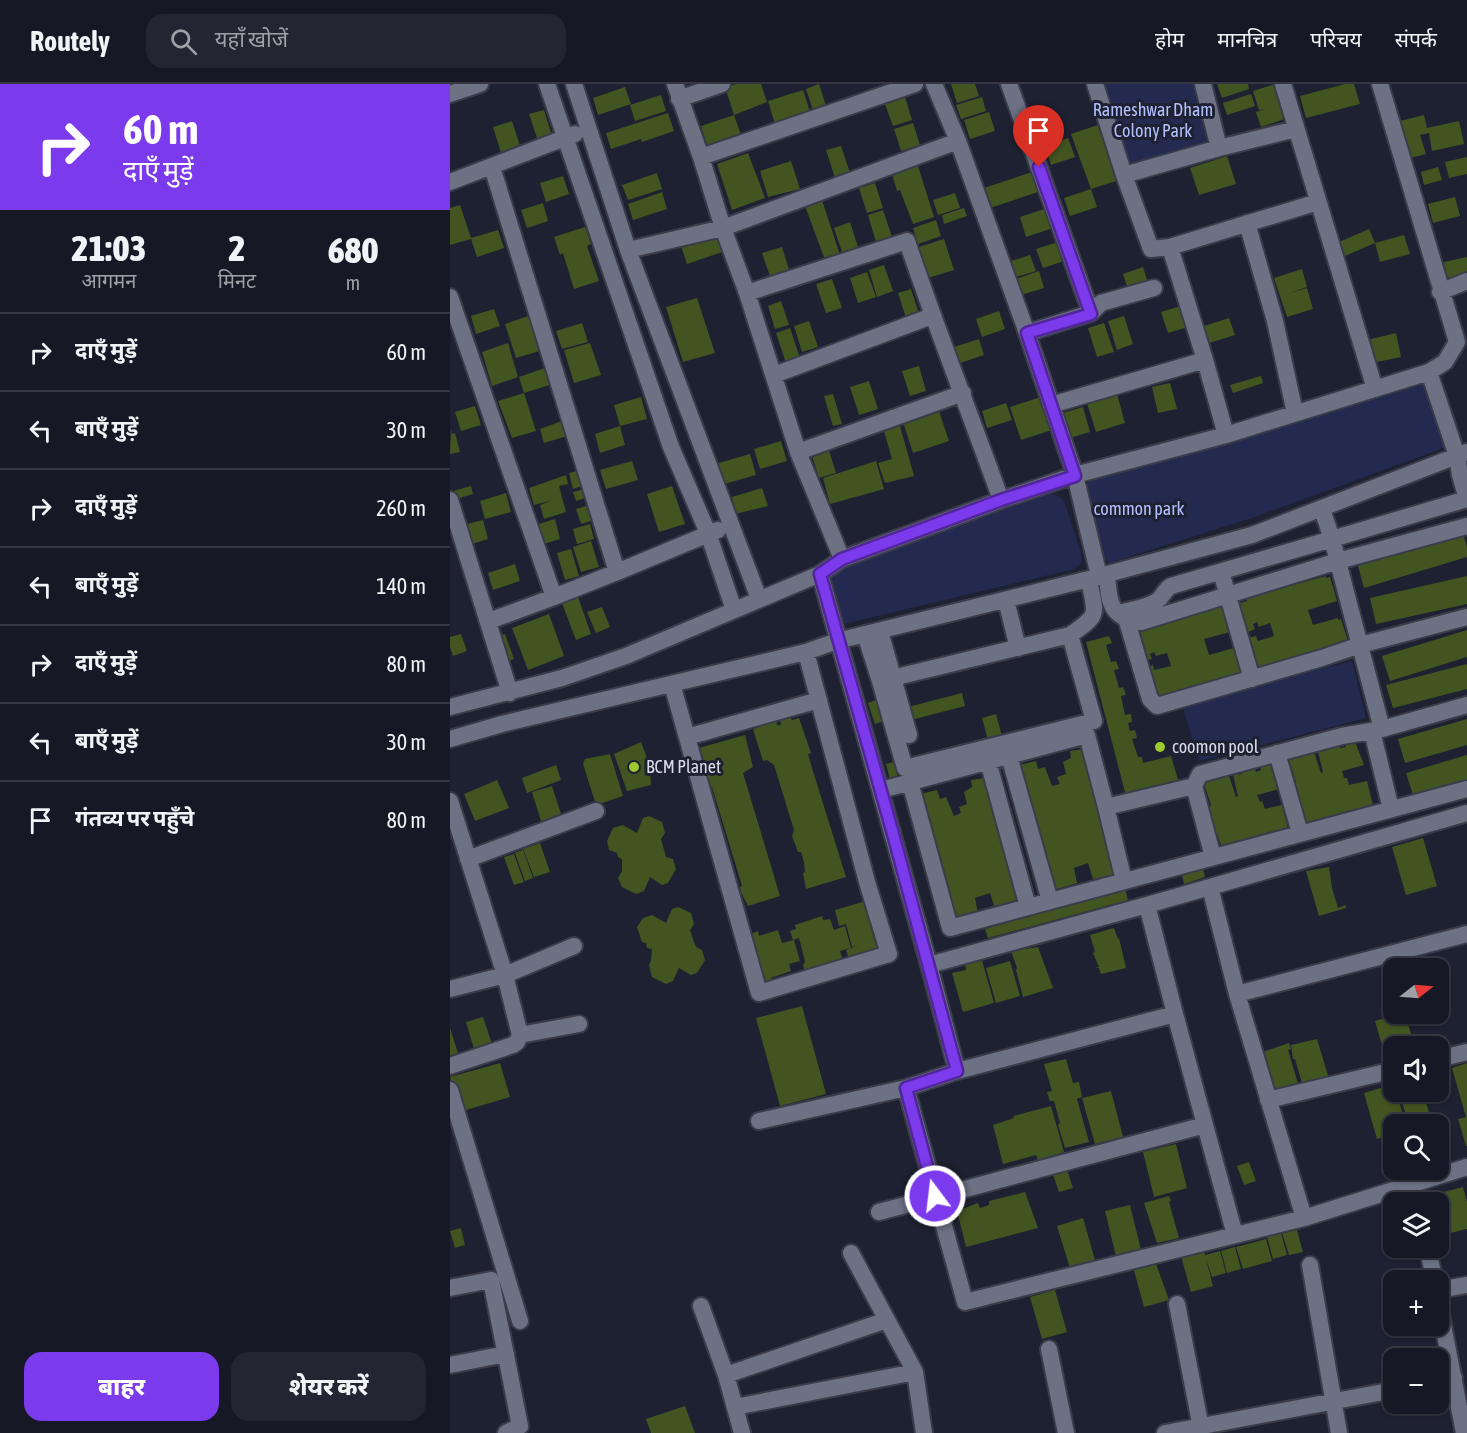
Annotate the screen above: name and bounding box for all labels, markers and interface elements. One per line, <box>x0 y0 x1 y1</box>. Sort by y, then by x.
search box <box>146 14 566 68</box>
text: Routely <box>30 25 110 57</box>
icon: search <box>167 25 200 58</box>
text: यहाँ खोजें <box>215 26 288 52</box>
text: होम <box>1155 27 1184 51</box>
text: मानचित्र <box>1217 27 1277 51</box>
text: परिचय <box>1310 27 1362 51</box>
text: संपर्क <box>1395 27 1437 51</box>
park label: Rameshwar Dham Colony Park <box>1093 99 1213 141</box>
text: 60 m <box>123 105 198 153</box>
pin <box>1013 105 1064 167</box>
icon: right <box>24 108 102 186</box>
icon: arrive <box>1022 114 1055 147</box>
text: दाएँ मुड़ें <box>123 155 194 186</box>
text: 21:03 <box>72 227 146 269</box>
text: 2 <box>229 227 245 269</box>
text: 680 <box>328 229 378 271</box>
text: आगमन <box>82 269 136 292</box>
text: मिनट <box>218 269 256 292</box>
text: m <box>346 271 360 294</box>
icon: right <box>24 336 57 369</box>
text: दाएँ मुड़ें <box>75 337 137 363</box>
text: 60 m <box>386 339 426 365</box>
icon: left <box>24 414 57 447</box>
text: बाएँ मुड़ें <box>75 415 138 441</box>
text: 30 m <box>386 417 426 443</box>
icon: right <box>24 492 57 525</box>
text: दाएँ मुड़ें <box>75 493 137 519</box>
text: 260 m <box>376 495 426 521</box>
park label: common park <box>1094 498 1184 519</box>
icon: left <box>24 570 57 603</box>
text: बाएँ मुड़ें <box>75 571 138 597</box>
text: 140 m <box>376 573 426 599</box>
icon: right <box>24 648 57 681</box>
text: दाएँ मुड़ें <box>75 649 137 675</box>
text: 80 m <box>386 651 426 677</box>
icon: left <box>24 726 57 759</box>
text: बाएँ मुड़ें <box>75 727 138 753</box>
text: 30 m <box>386 729 426 755</box>
place label: coomon pool <box>1172 736 1259 757</box>
marker: coomon pool <box>1153 740 1167 754</box>
place label: BCM Planet <box>646 756 721 777</box>
marker: BCM Planet <box>627 760 641 774</box>
icon: arrive <box>24 804 57 837</box>
text: गंतव्य पर पहुँचे <box>75 805 194 831</box>
text: 80 m <box>386 807 426 833</box>
north arrow <box>1383 958 1449 1024</box>
map controls <box>1383 958 1449 1414</box>
button: sound <box>1383 1036 1449 1102</box>
button: search <box>1383 1114 1449 1180</box>
position arrow <box>903 1164 967 1228</box>
button: layers <box>1383 1192 1449 1258</box>
button: + <box>1383 1270 1449 1336</box>
button: − <box>1383 1348 1449 1414</box>
button: बाहर <box>24 1352 219 1421</box>
button: शेयर करें <box>231 1352 426 1421</box>

